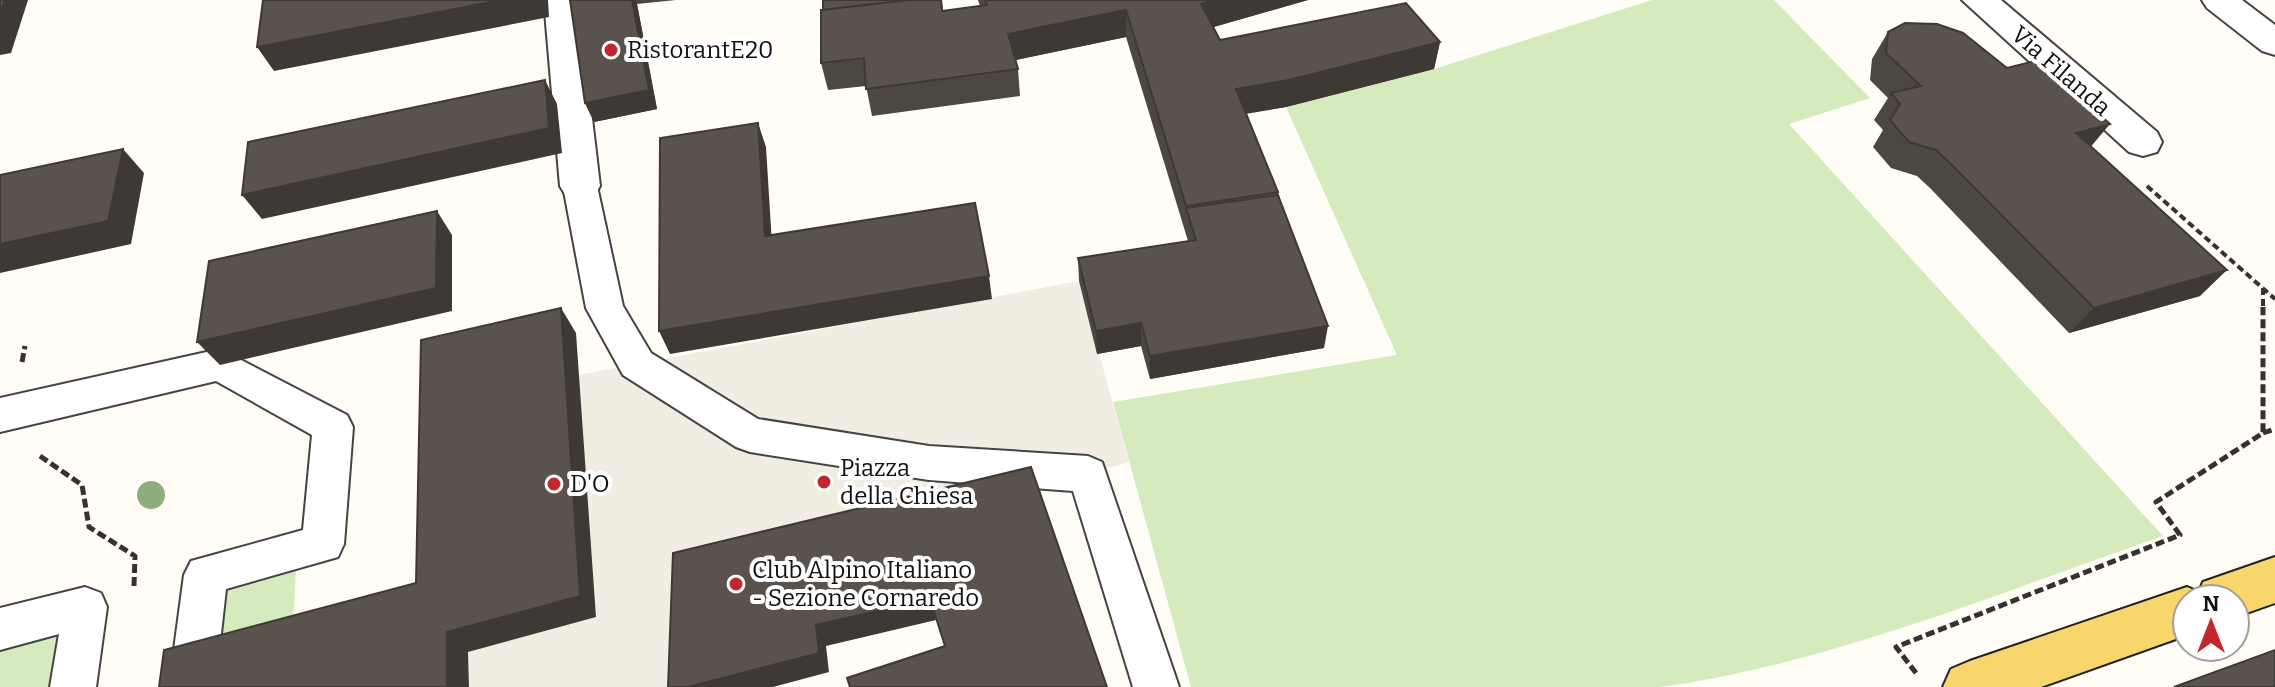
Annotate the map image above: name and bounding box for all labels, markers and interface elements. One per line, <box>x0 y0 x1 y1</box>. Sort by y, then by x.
street label: Via Filanda <box>2006 20 2116 122</box>
place label: RistorantE20 <box>627 36 773 64</box>
marker: RistorantE20 <box>602 41 620 59</box>
place label: Piazza della Chiesa <box>840 454 973 510</box>
place label: D'O <box>570 470 610 498</box>
marker: Piazza della Chiesa <box>815 473 833 491</box>
marker: D'O <box>545 475 563 493</box>
place label: Club Alpino Italiano - Sezione Cornaredo <box>752 556 979 612</box>
marker: Club Alpino Italiano - Sezione Cornaredo <box>727 575 745 593</box>
north arrow <box>2171 583 2251 663</box>
text: N <box>2203 590 2220 617</box>

